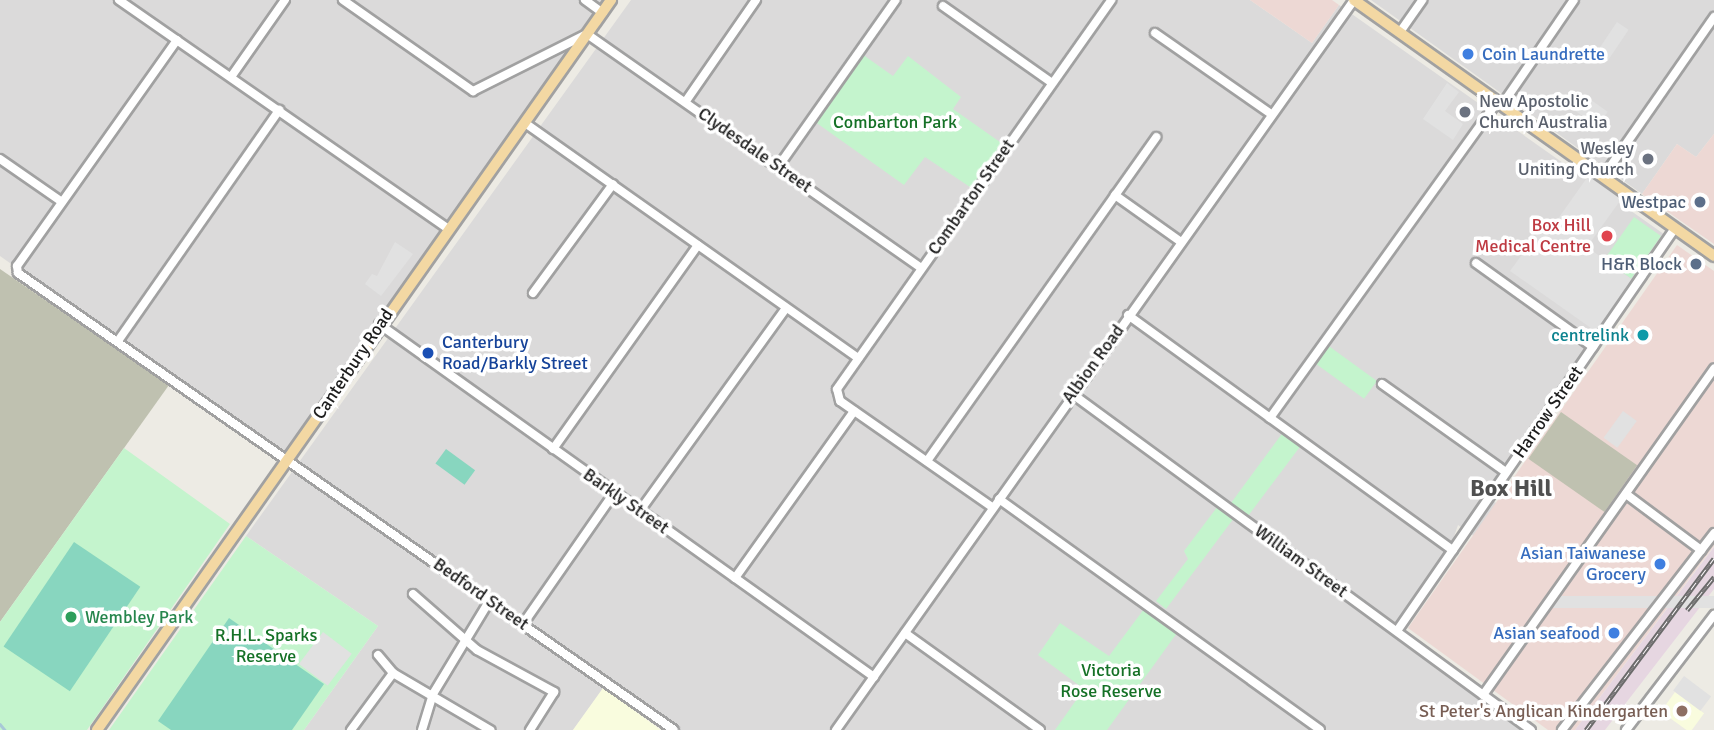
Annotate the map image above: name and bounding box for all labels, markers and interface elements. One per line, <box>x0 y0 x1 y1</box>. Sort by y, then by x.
place label: Coin Laundrette <box>1482 43 1605 65</box>
marker: Coin Laundrette <box>1460 46 1476 62</box>
place label: New Apostolic Church Australia <box>1479 91 1608 134</box>
street label: Clydesdale Street <box>694 103 816 197</box>
marker: New Apostolic Church Australia <box>1457 104 1473 120</box>
park label: Combarton Park <box>833 111 957 133</box>
street label: Combarton Street <box>923 135 1019 259</box>
place label: Wesley Uniting Church <box>1518 138 1634 180</box>
marker: Wesley Uniting Church <box>1640 151 1656 167</box>
place label: Westpac <box>1621 191 1686 213</box>
marker: Westpac <box>1692 194 1708 210</box>
place label: Box Hill Medical Centre <box>1475 215 1591 258</box>
marker: Box Hill Medical Centre <box>1597 226 1617 246</box>
place label: H&R Block <box>1601 253 1682 275</box>
marker: H&R Block <box>1688 256 1704 272</box>
street label: Canterbury Road <box>308 305 398 423</box>
street label: Albion Road <box>1057 320 1129 408</box>
place label: centrelink <box>1551 324 1629 346</box>
marker: centrelink <box>1635 327 1651 343</box>
place label: Canterbury Road/Barkly Street <box>442 332 588 374</box>
marker: Canterbury Road/Barkly Street <box>420 345 436 361</box>
street label: Harrow Street <box>1508 362 1588 462</box>
street label: Barkly Street <box>579 464 673 538</box>
district label: Box Hill <box>1470 475 1552 503</box>
street label: William Street <box>1250 520 1352 602</box>
place label: Asian Taiwanese Grocery <box>1520 543 1646 586</box>
street label: Bedford Street <box>429 553 533 635</box>
marker: Asian Taiwanese Grocery <box>1652 556 1668 572</box>
place label: Wembley Park <box>85 606 193 628</box>
marker: Wembley Park <box>63 609 79 625</box>
place label: Asian seafood <box>1493 622 1600 644</box>
park label: R.H.L. Sparks Reserve <box>215 625 317 668</box>
marker: Asian seafood <box>1606 625 1622 641</box>
park label: Victoria Rose Reserve <box>1060 660 1162 702</box>
place label: St Peter's Anglican Kindergarten <box>1419 700 1668 722</box>
marker: St Peter's Anglican Kindergarten <box>1674 703 1690 719</box>

